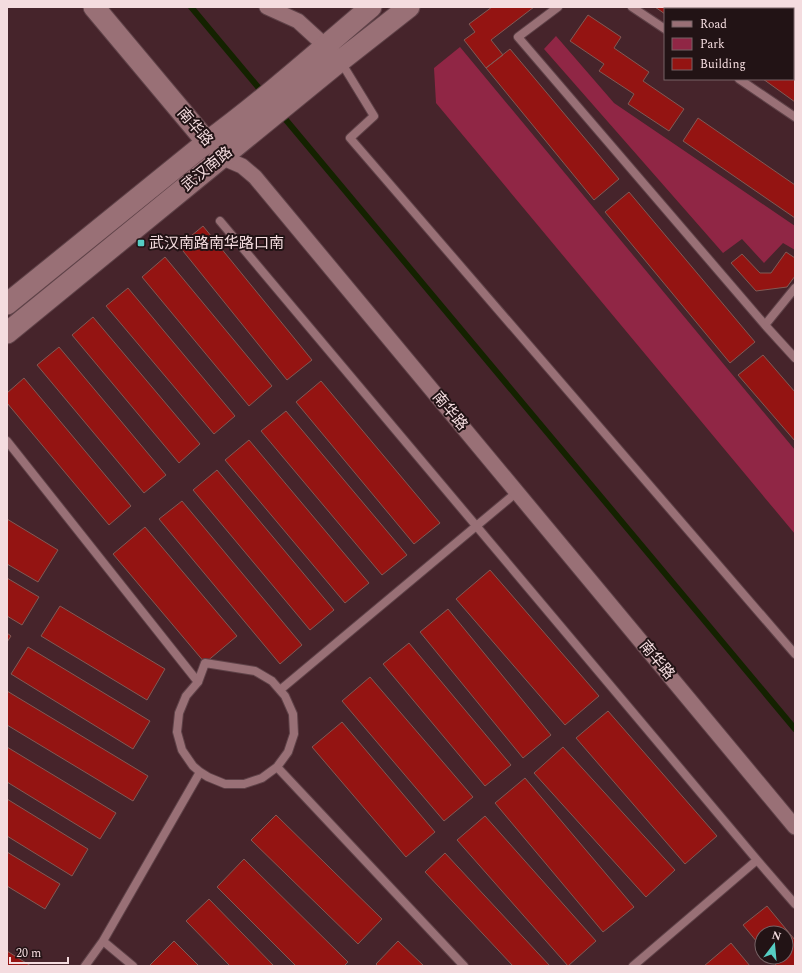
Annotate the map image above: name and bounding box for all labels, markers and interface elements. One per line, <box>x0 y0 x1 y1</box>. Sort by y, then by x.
legend <box>664 8 794 80</box>
text: Road <box>700 15 727 34</box>
text: Park <box>700 35 725 54</box>
text: Building <box>700 55 746 74</box>
street label: 南华路 <box>172 102 218 152</box>
street label: 武汉南路 <box>176 141 238 197</box>
place label: 武汉南路南华路口南 <box>149 232 284 255</box>
marker: 武汉南路南华路口南 <box>136 238 146 248</box>
street label: 南华路 <box>427 386 473 436</box>
street label: 南华路 <box>634 635 680 685</box>
north arrow <box>754 925 794 965</box>
text: N <box>770 926 783 945</box>
scale bar <box>10 939 68 965</box>
text: 20 m <box>16 944 41 963</box>

